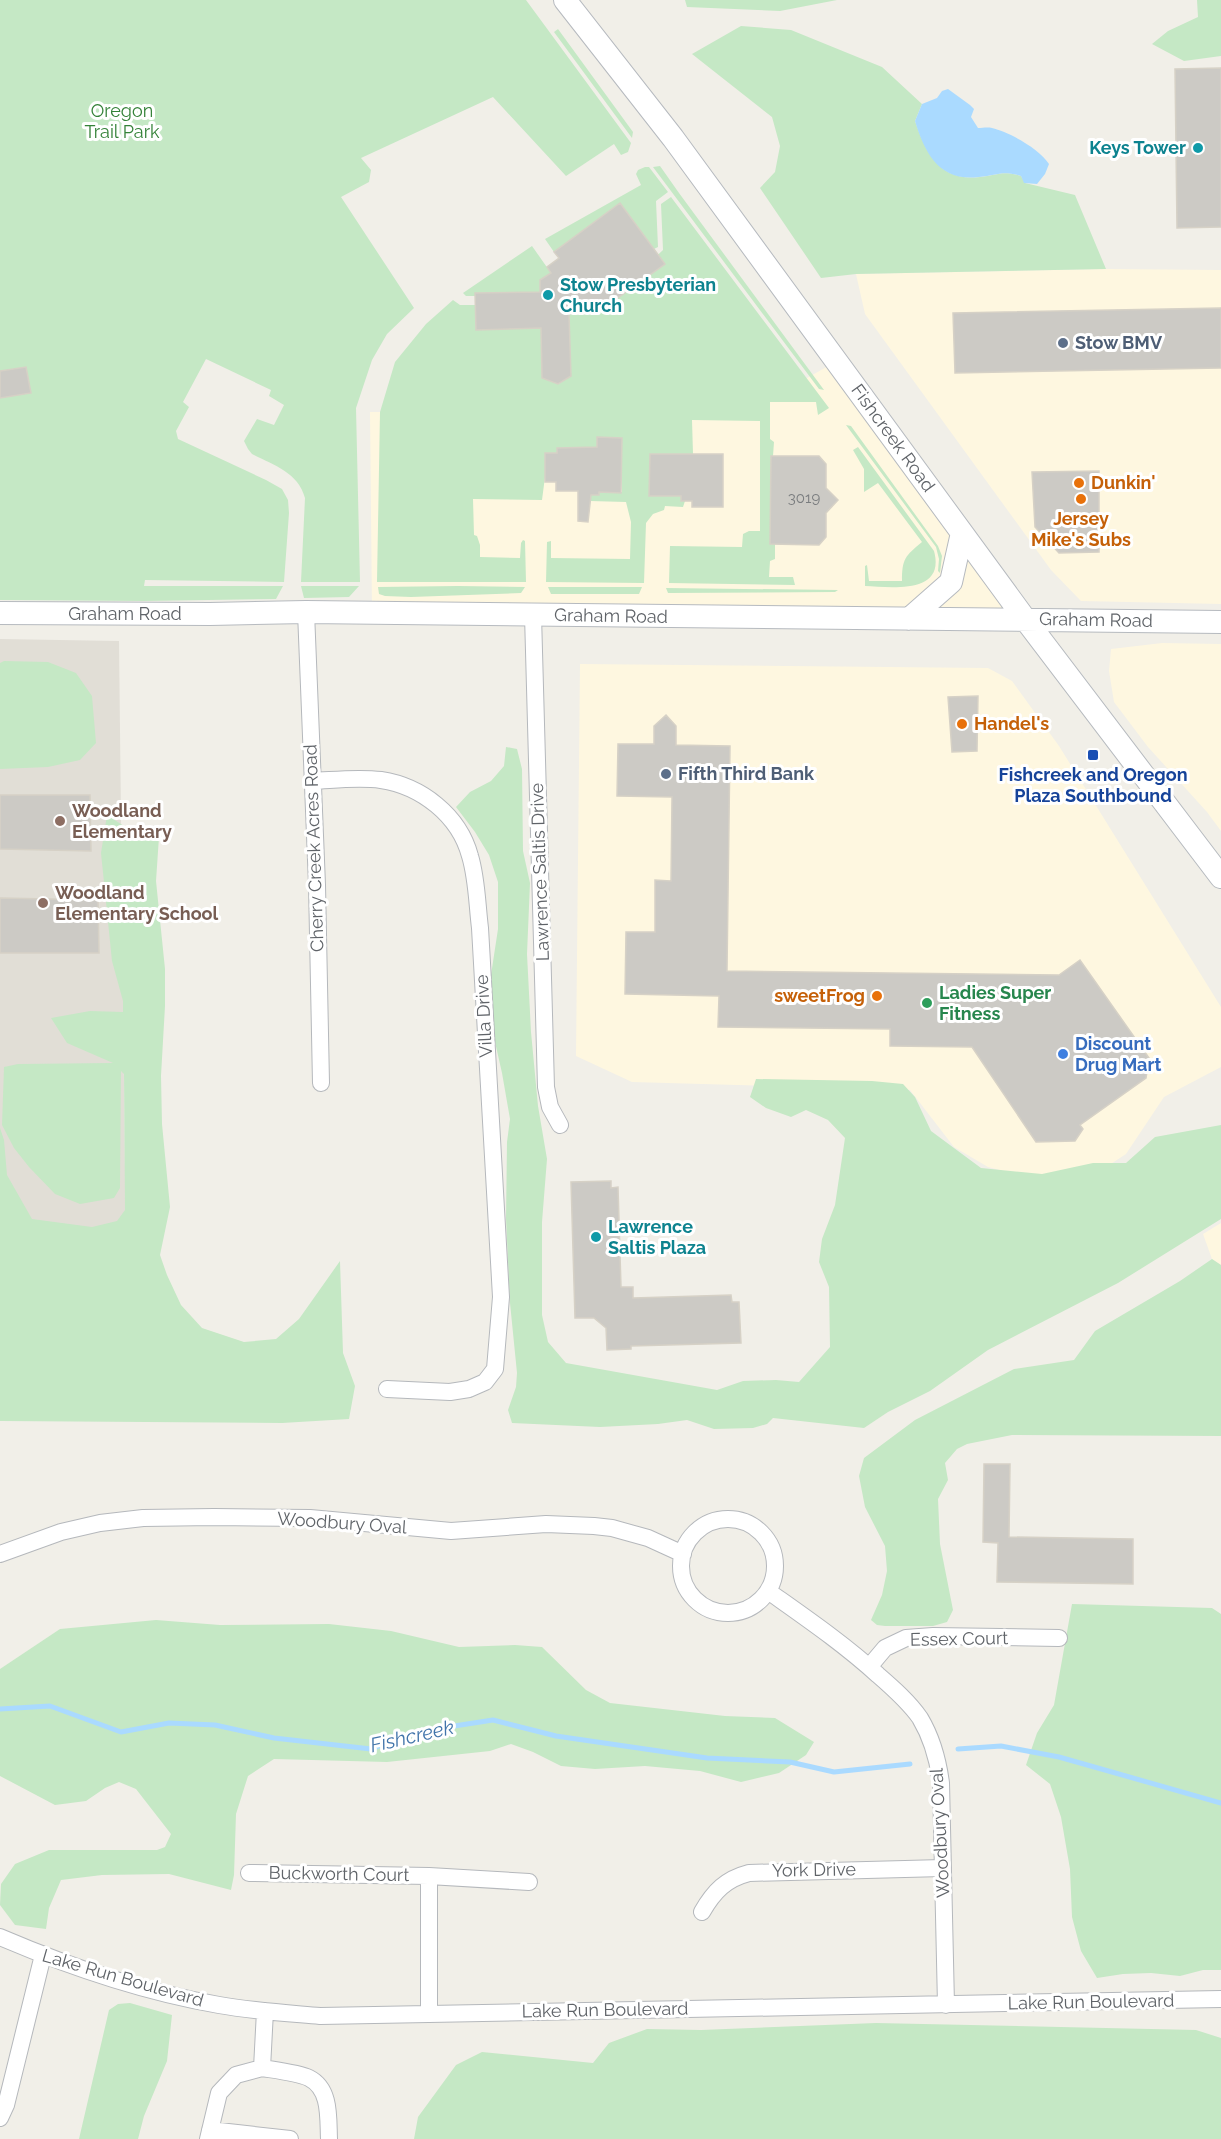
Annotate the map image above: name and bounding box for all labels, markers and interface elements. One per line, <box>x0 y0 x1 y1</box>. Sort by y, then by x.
park label: Oregon Trail Park <box>84 100 160 142</box>
place label: Keys Tower <box>1089 137 1186 158</box>
marker: Keys Tower <box>1191 141 1205 155</box>
place label: Stow Presbyterian Church <box>560 274 716 316</box>
marker: Stow Presbyterian Church <box>541 288 555 302</box>
place label: Stow BMV <box>1075 332 1163 353</box>
marker: Stow BMV <box>1056 336 1070 350</box>
street label: Fishcreek Road <box>847 380 940 496</box>
place label: Dunkin' <box>1091 472 1155 493</box>
marker: Dunkin' <box>1072 476 1086 490</box>
house number: 3019 <box>788 489 820 507</box>
marker: Jersey Mike's Subs <box>1074 492 1088 506</box>
place label: Jersey Mike's Subs <box>1031 508 1131 550</box>
street label: Graham Road <box>68 603 182 624</box>
street label: Graham Road <box>554 604 668 627</box>
street label: Graham Road <box>1039 608 1153 631</box>
place label: Handel's <box>974 713 1049 734</box>
marker: Handel's <box>955 717 969 731</box>
street label: Cherry Creek Acres Road <box>299 744 328 952</box>
marker: Fishcreek and Oregon Plaza Southbound <box>1086 748 1100 762</box>
place label: Fifth Third Bank <box>678 763 815 784</box>
place label: Fishcreek and Oregon Plaza Southbound <box>998 764 1188 806</box>
marker: Fifth Third Bank <box>659 767 673 781</box>
street label: Lawrence Saltis Drive <box>526 782 553 962</box>
place label: Woodland Elementary <box>72 800 172 842</box>
marker: Woodland Elementary <box>53 814 67 828</box>
place label: Woodland Elementary School <box>55 882 219 924</box>
marker: Woodland Elementary School <box>36 896 50 910</box>
street label: Villa Drive <box>471 973 496 1058</box>
place label: Ladies Super Fitness <box>939 982 1051 1024</box>
place label: sweetFrog <box>774 985 865 1006</box>
marker: sweetFrog <box>870 989 884 1003</box>
marker: Ladies Super Fitness <box>920 996 934 1010</box>
place label: Discount Drug Mart <box>1075 1033 1161 1075</box>
marker: Discount Drug Mart <box>1056 1047 1070 1061</box>
place label: Lawrence Saltis Plaza <box>608 1216 706 1258</box>
marker: Lawrence Saltis Plaza <box>589 1230 603 1244</box>
street label: Woodbury Oval <box>277 1507 408 1538</box>
street label: Essex Court <box>910 1627 1008 1650</box>
water label: Fishcreek <box>368 1715 457 1757</box>
street label: Woodbury Oval <box>926 1768 953 1898</box>
street label: York Drive <box>772 1858 857 1881</box>
street label: Buckworth Court <box>269 1862 410 1885</box>
street label: Lake Run Boulevard <box>40 1944 206 2011</box>
street label: Lake Run Boulevard <box>1007 1990 1175 2013</box>
street label: Lake Run Boulevard <box>521 1998 689 2021</box>

